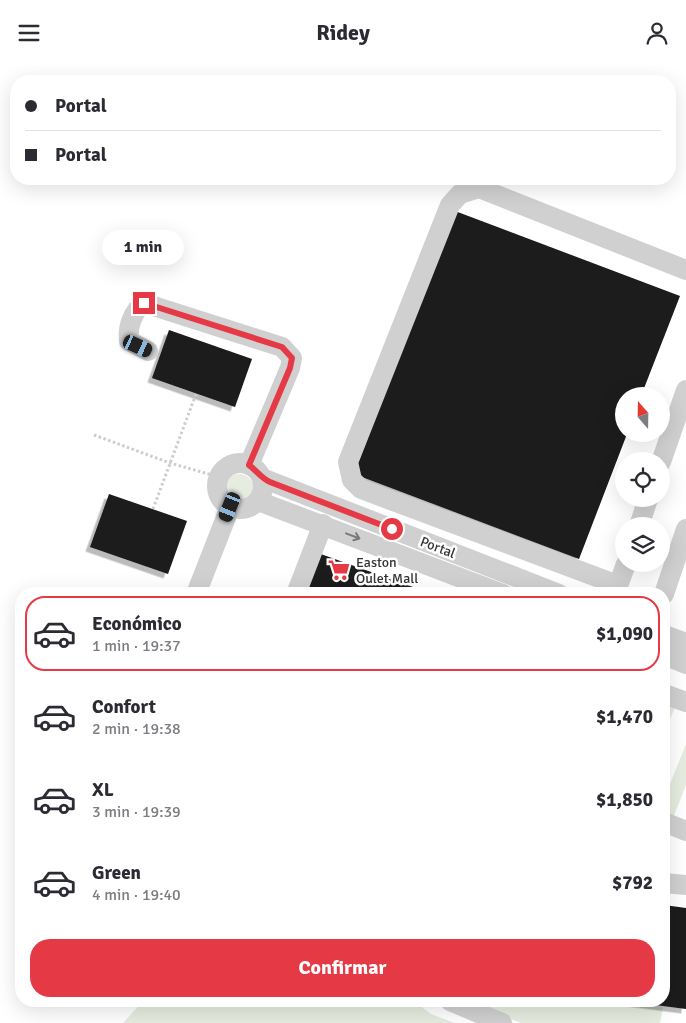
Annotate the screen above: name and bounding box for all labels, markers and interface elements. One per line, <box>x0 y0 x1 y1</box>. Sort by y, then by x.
icon: menu <box>15 19 43 47</box>
text: Ridey <box>316 19 370 46</box>
icon: person <box>643 19 671 47</box>
text: Portal <box>55 94 107 118</box>
text: Portal <box>55 143 107 167</box>
callout: 1 min <box>103 231 185 265</box>
text: 1 min <box>124 237 162 257</box>
route end <box>133 292 155 314</box>
car <box>121 333 154 359</box>
north arrow <box>615 387 670 443</box>
map controls <box>615 387 670 572</box>
button: locate <box>615 452 670 507</box>
car <box>217 490 242 524</box>
button: layers <box>615 517 670 572</box>
route start <box>381 518 403 540</box>
one-way arrow <box>345 532 360 541</box>
street label: Portal <box>418 533 458 562</box>
place label: Easton Oulet Mall <box>356 554 418 587</box>
supermarket icon: Easton Oulet Mall <box>326 557 352 583</box>
icon: car <box>32 611 77 656</box>
text: Económico <box>92 612 182 636</box>
text: $1,090 <box>596 622 653 646</box>
text: 1 min · 19:37 <box>92 636 181 656</box>
icon: car <box>32 694 77 739</box>
text: Confort <box>92 695 156 719</box>
text: $1,470 <box>596 705 653 729</box>
text: 2 min · 19:38 <box>92 719 181 739</box>
icon: car <box>32 777 77 822</box>
text: XL <box>92 778 114 802</box>
text: $1,850 <box>596 788 653 812</box>
text: 3 min · 19:39 <box>92 802 181 822</box>
icon: car <box>32 860 77 905</box>
text: Green <box>92 861 141 885</box>
text: $792 <box>612 871 653 895</box>
text: 4 min · 19:40 <box>92 885 181 905</box>
button: Confirmar <box>30 939 655 997</box>

